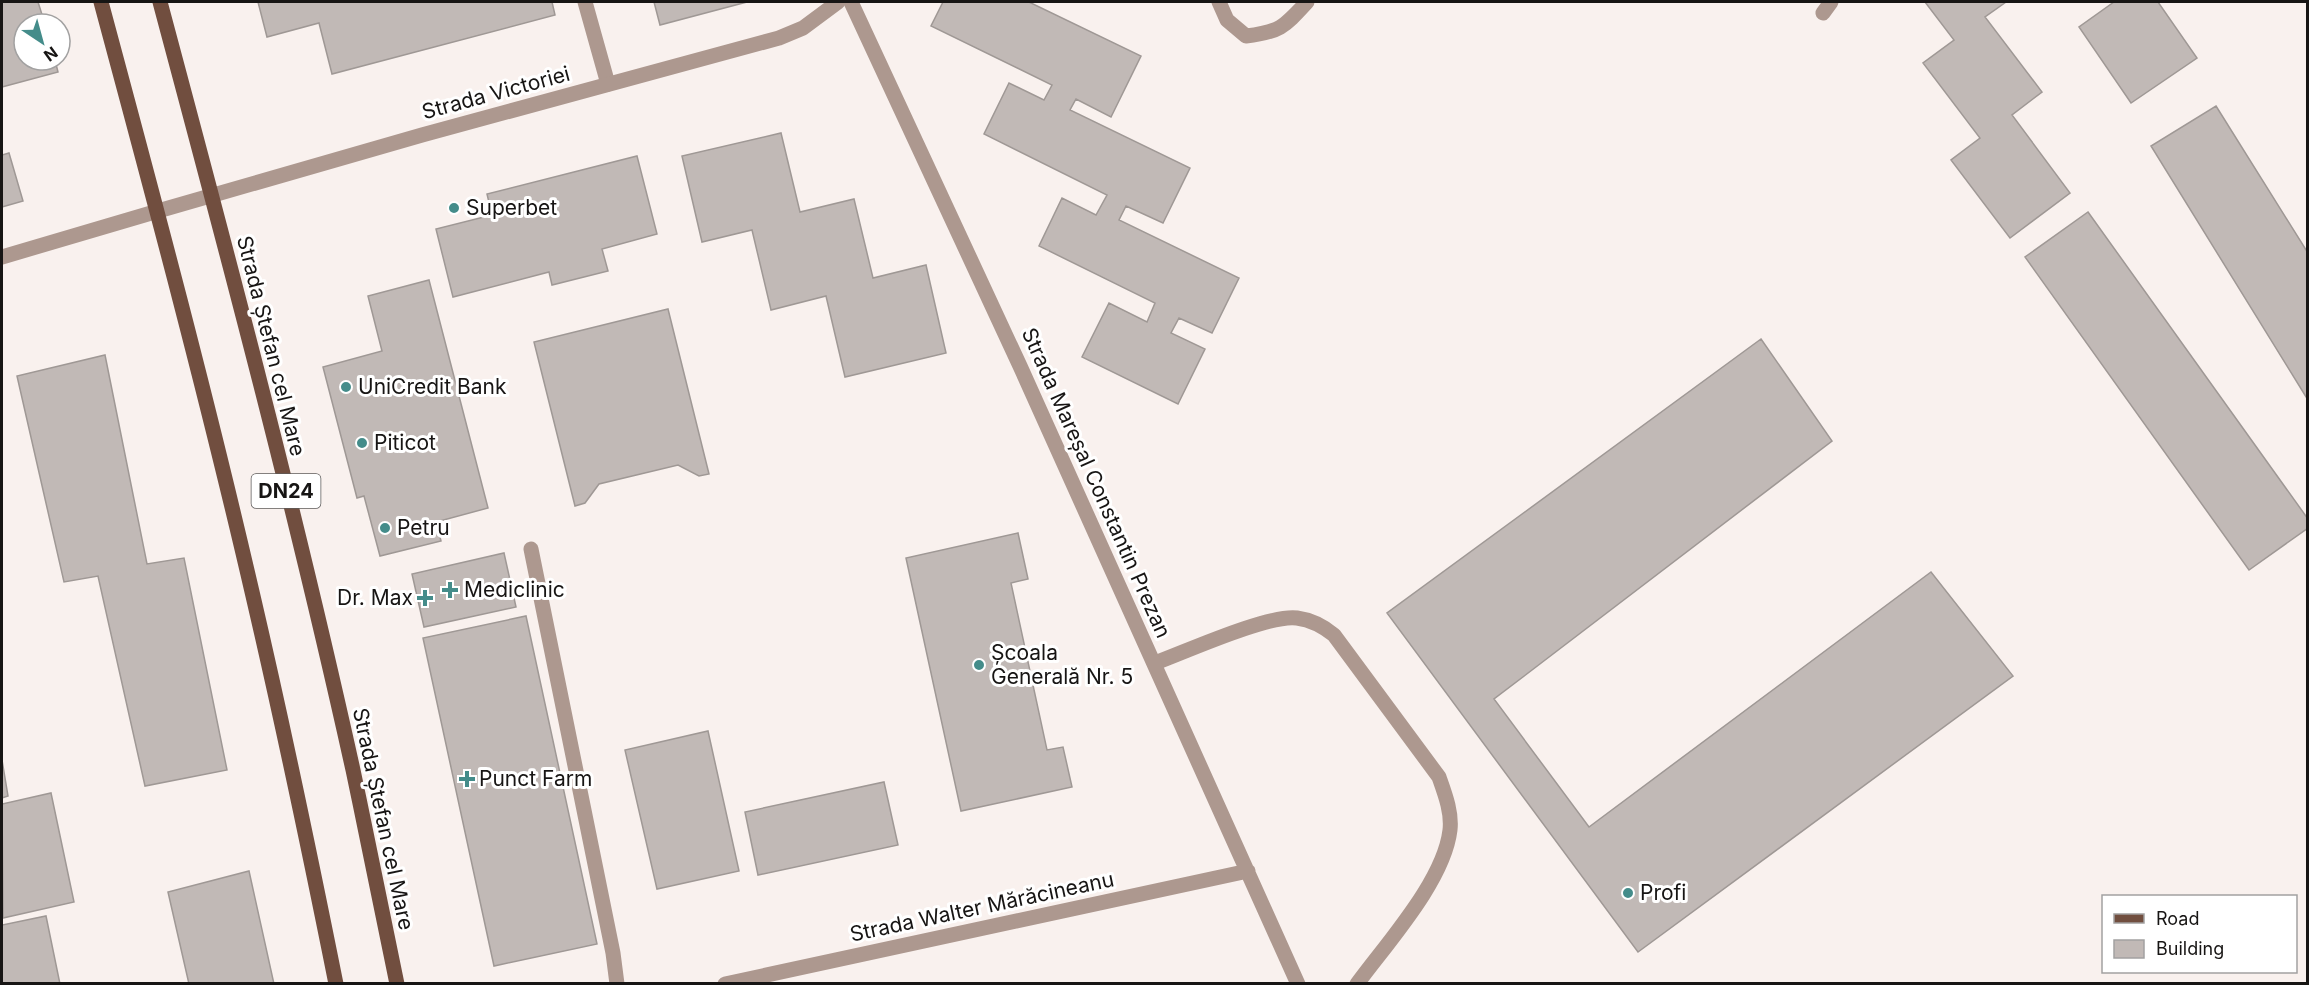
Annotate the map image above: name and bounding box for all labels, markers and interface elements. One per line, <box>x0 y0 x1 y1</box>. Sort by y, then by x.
north arrow <box>12 12 72 72</box>
text: N <box>40 42 62 66</box>
street label: Strada Victoriei <box>419 61 573 124</box>
place label: Superbet <box>466 195 557 220</box>
marker: Superbet <box>447 201 461 215</box>
street label: Strada Ștefan cel Mare <box>232 233 311 459</box>
street label: Strada Mareșal Constantin Prezan <box>1017 324 1176 642</box>
place label: UniCredit Bank <box>358 374 507 399</box>
marker: UniCredit Bank <box>339 380 353 394</box>
place label: Piticot <box>374 430 436 455</box>
marker: Piticot <box>355 436 369 450</box>
road number: DN24 <box>252 474 320 508</box>
place label: Petru <box>397 515 450 540</box>
marker: Petru <box>378 521 392 535</box>
place label: Mediclinic <box>464 577 565 602</box>
marker: Mediclinic <box>441 581 459 599</box>
place label: Dr. Max <box>337 585 413 610</box>
marker: Dr. Max <box>418 591 432 605</box>
place label: Școala Generală Nr. 5 <box>991 640 1133 689</box>
marker: Școala Generală Nr. 5 <box>972 658 986 672</box>
street label: Strada Ștefan cel Mare <box>348 706 419 932</box>
place label: Punct Farm <box>479 766 592 791</box>
marker: Punct Farm <box>460 772 474 786</box>
street label: Strada Walter Mărăcineanu <box>848 866 1116 947</box>
place label: Profi <box>1640 880 1686 905</box>
marker: Profi <box>1621 886 1635 900</box>
legend <box>2102 895 2297 973</box>
text: Road <box>2156 908 2199 929</box>
text: Building <box>2156 938 2224 959</box>

